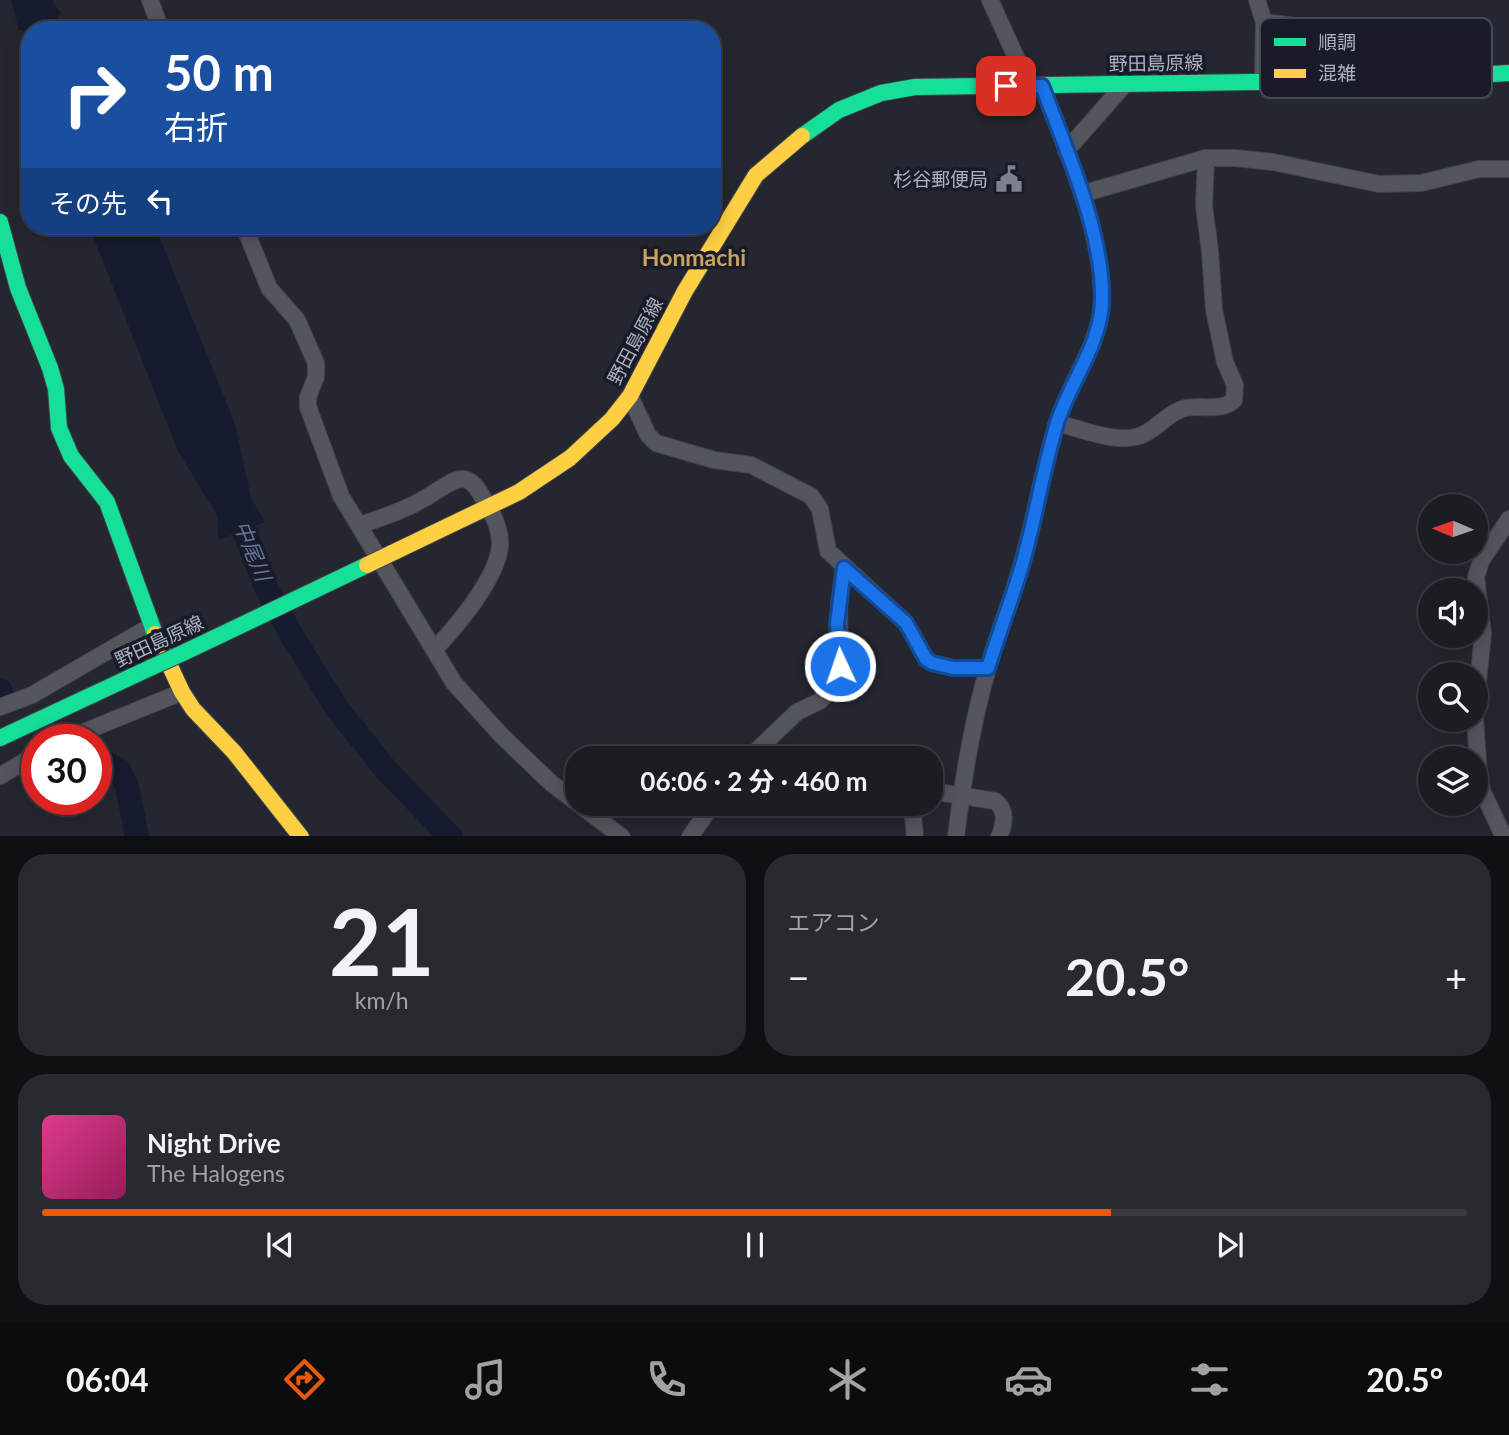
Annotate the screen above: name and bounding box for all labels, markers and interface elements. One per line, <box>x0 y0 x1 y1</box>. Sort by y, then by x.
legend <box>1260 18 1492 98</box>
text: 順調 <box>1318 30 1356 53</box>
text: 50 m <box>164 43 274 101</box>
icon: right <box>49 49 140 140</box>
street label: 野田島原線 <box>1108 50 1204 75</box>
pin <box>976 56 1036 116</box>
text: 混雑 <box>1318 61 1356 84</box>
icon: arrive <box>987 67 1025 105</box>
text: 右折 <box>164 107 228 146</box>
public building icon: 杉谷郵便局 <box>994 164 1024 194</box>
place label: 杉谷郵便局 <box>893 167 988 190</box>
icon: left <box>141 182 179 220</box>
text: その先 <box>49 187 127 219</box>
district label: Honmachi <box>642 243 746 271</box>
street label: 野田島原線 <box>602 293 667 388</box>
north arrow <box>1418 494 1488 564</box>
map controls <box>1418 494 1488 816</box>
water label: 中尾川 <box>230 517 278 586</box>
button: sound <box>1418 578 1488 648</box>
street label: 野田島原線 <box>111 610 207 671</box>
position arrow <box>803 629 877 703</box>
button: search <box>1418 662 1488 732</box>
speed limit sign: 30 <box>21 724 112 815</box>
button: layers <box>1418 746 1488 816</box>
text: 06:06 · 2 分 · 460 m <box>640 765 868 797</box>
text: 21 <box>329 886 435 995</box>
text: エアコン <box>788 908 880 936</box>
text: 20.5° <box>1065 945 1189 1007</box>
text: − <box>788 954 810 1000</box>
text: + <box>1445 954 1467 1000</box>
text: km/h <box>355 986 409 1014</box>
text: Night Drive <box>147 1127 281 1159</box>
text: The Halogens <box>147 1159 285 1187</box>
icon: previous <box>261 1226 299 1264</box>
icon: pause <box>736 1226 774 1264</box>
icon: next <box>1211 1226 1249 1264</box>
icon: directions <box>280 1355 329 1404</box>
icon: music <box>461 1355 510 1404</box>
icon: phone <box>642 1355 691 1404</box>
icon: climate <box>823 1355 872 1404</box>
icon: car <box>1004 1355 1053 1404</box>
icon: filters <box>1185 1355 1234 1404</box>
text: 06:04 <box>66 1360 148 1399</box>
text: 20.5° <box>1366 1360 1443 1399</box>

